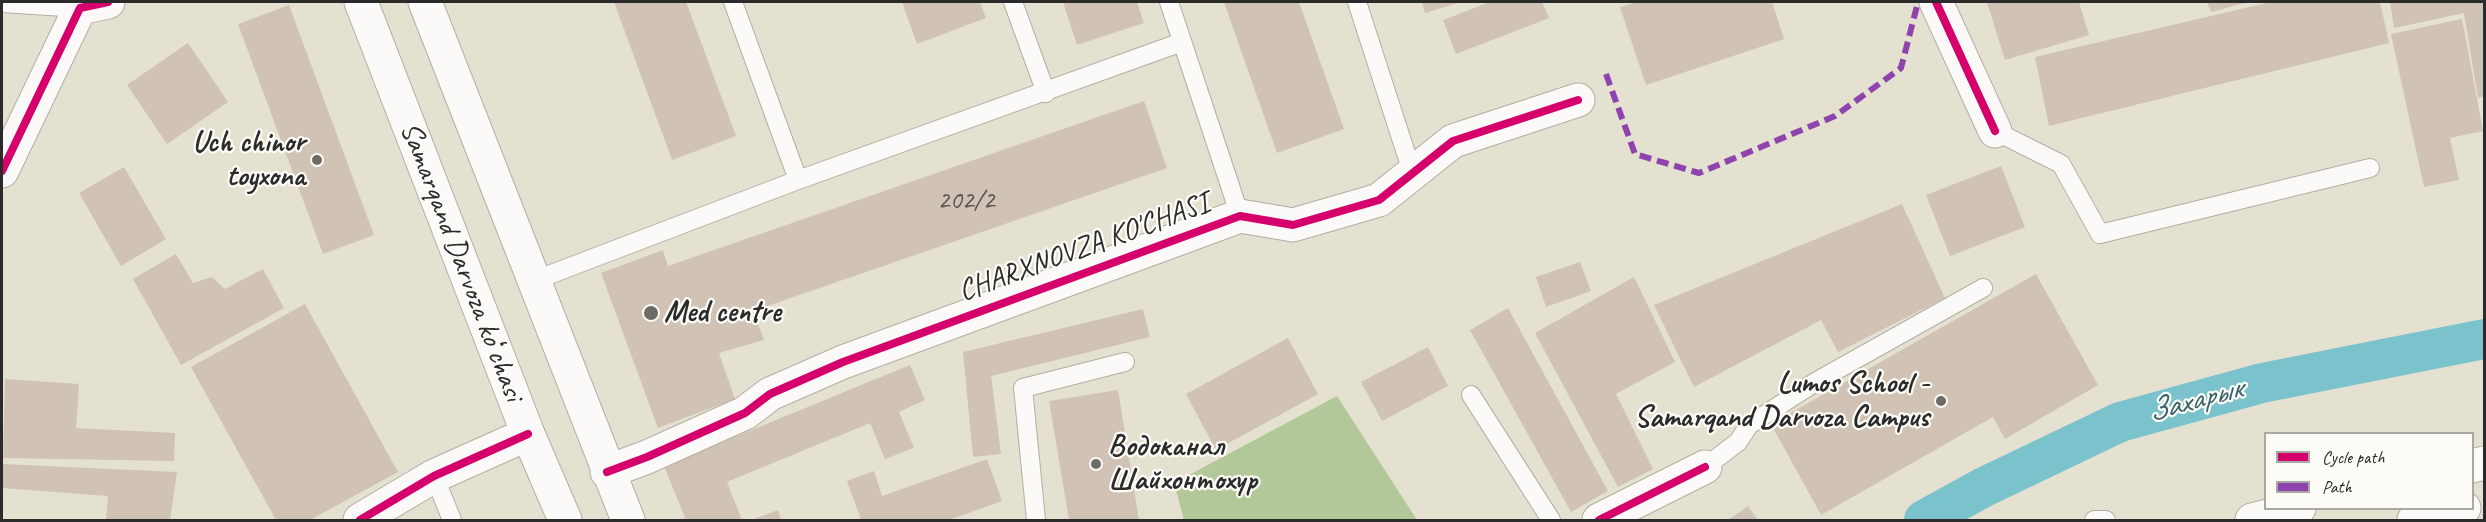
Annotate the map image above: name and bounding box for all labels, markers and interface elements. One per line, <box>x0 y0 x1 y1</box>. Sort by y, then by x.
street label: Samarqand Darvoza koʻchasi <box>391 118 531 406</box>
place label: Uch chinor toyxona <box>192 125 305 195</box>
marker: Uch chinor toyxona <box>310 153 324 167</box>
house number: 202/2 <box>937 185 995 217</box>
street label: CHARXNOVZA KO'CHASI <box>954 186 1214 310</box>
place label: Med centre <box>664 295 781 331</box>
marker: Med centre <box>642 304 660 322</box>
place label: Lumos School - Samarqand Darvoza Campus <box>1634 366 1929 436</box>
water label: Захарык <box>2144 370 2246 432</box>
marker: Lumos School - Samarqand Darvoza Campus <box>1934 394 1948 408</box>
place label: Водоканал Шайхонтохур <box>1108 429 1257 500</box>
legend <box>2264 432 2474 510</box>
text: Cycle path <box>2322 446 2384 468</box>
marker: Водоканал Шайхонтохур <box>1089 457 1103 471</box>
text: Path <box>2322 476 2352 498</box>

